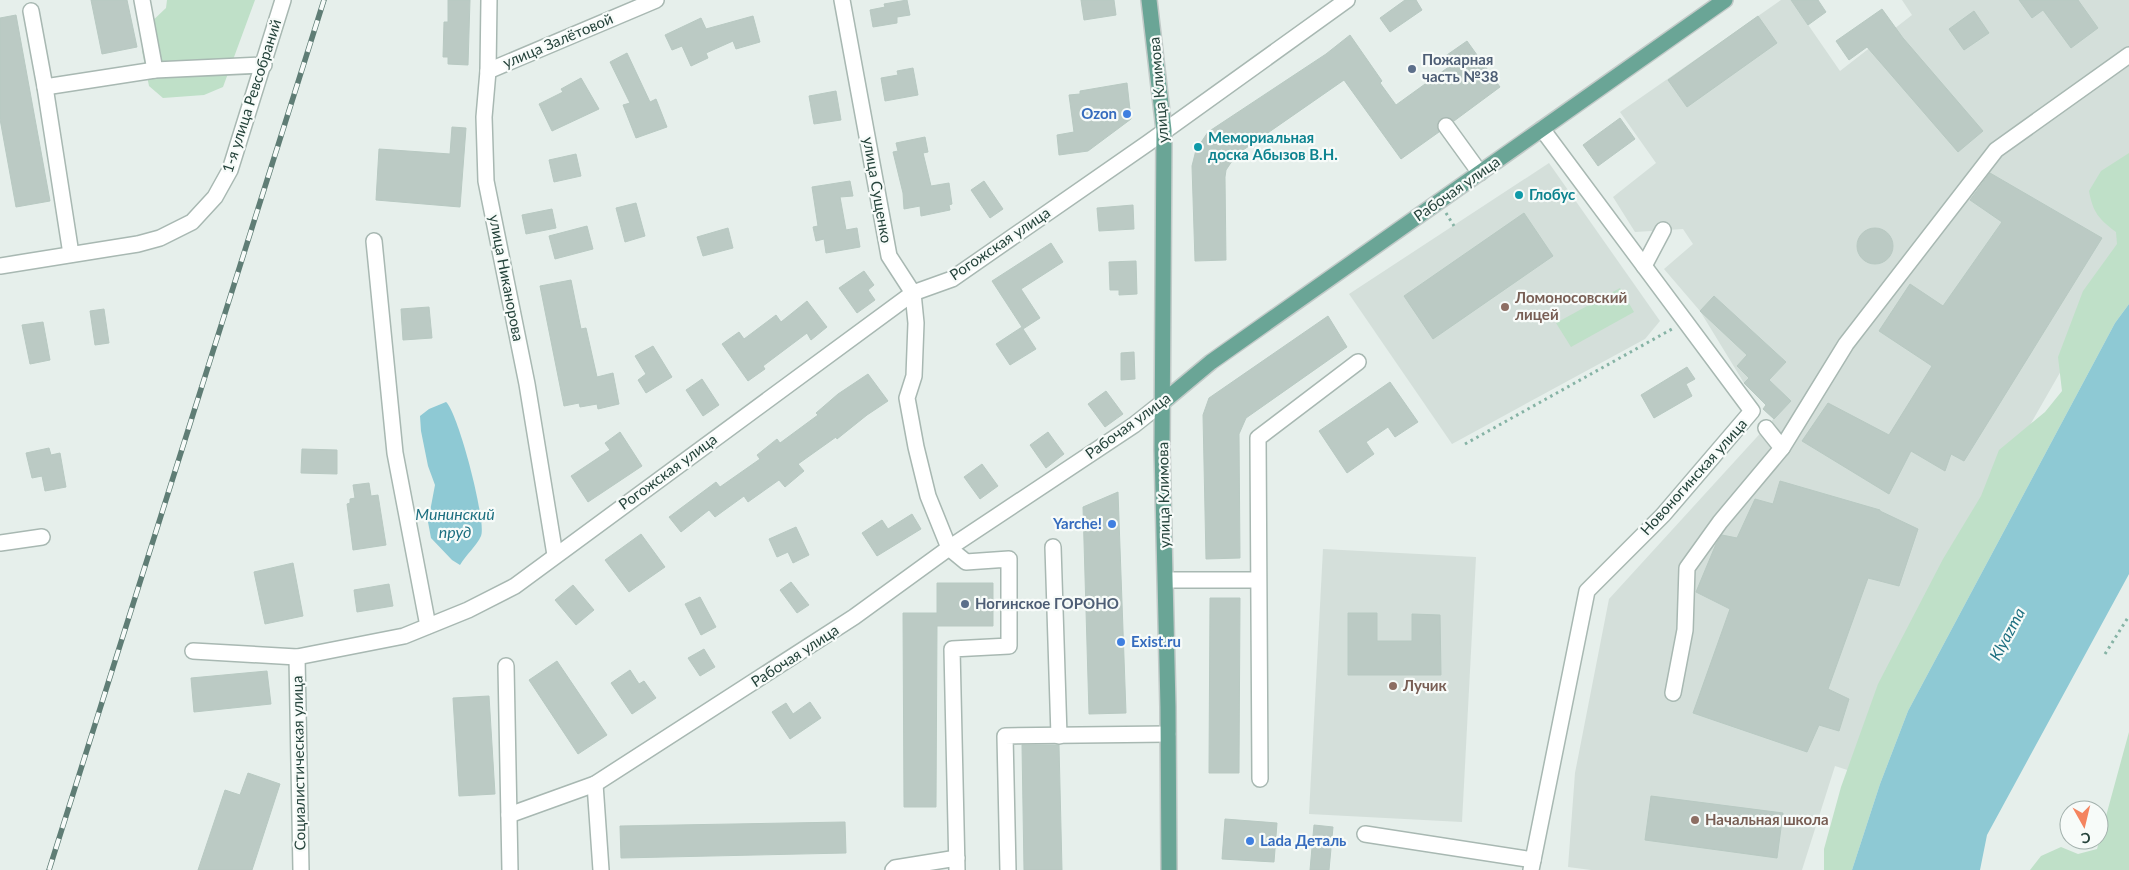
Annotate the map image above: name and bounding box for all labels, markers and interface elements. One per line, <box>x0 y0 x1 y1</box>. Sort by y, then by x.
street label: улица Залётовой <box>500 9 615 71</box>
street label: 1-я улица Ревсобраний <box>218 17 284 175</box>
street label: улица Климова <box>1144 36 1172 144</box>
place label: Пожарная часть №38 <box>1422 50 1499 85</box>
marker: Пожарная часть №38 <box>1406 63 1418 75</box>
place label: Ozon <box>1081 104 1117 122</box>
marker: Ozon <box>1121 108 1133 120</box>
place label: Мемориальная доска Абызов В.Н. <box>1208 128 1338 163</box>
street label: улица Сущенко <box>860 135 896 244</box>
marker: Мемориальная доска Абызов В.Н. <box>1192 141 1204 153</box>
street label: Рабочая улица <box>1410 152 1503 224</box>
place label: Глобус <box>1529 185 1575 203</box>
marker: Глобус <box>1513 189 1525 201</box>
street label: Рогожская улица <box>946 203 1053 283</box>
street label: улица Никанорова <box>486 213 528 343</box>
place label: Ломоносовский лицей <box>1514 288 1627 323</box>
marker: Ломоносовский лицей <box>1499 301 1511 313</box>
street label: Рабочая улица <box>1081 388 1174 462</box>
street label: Новоногинская улица <box>1636 414 1750 538</box>
street label: Рогожская улица <box>615 429 720 513</box>
street label: улица Климова <box>1153 442 1173 548</box>
water label: Мининский пруд <box>415 504 495 541</box>
place label: Yarche! <box>1052 514 1102 532</box>
marker: Yarche! <box>1106 518 1118 530</box>
place label: Ногинское ГОРОНО <box>975 594 1119 612</box>
marker: Ногинское ГОРОНО <box>959 598 971 610</box>
water label: Klyazma <box>1985 604 2028 663</box>
street label: Рабочая улица <box>747 620 842 690</box>
place label: Exist.ru <box>1131 632 1181 650</box>
marker: Exist.ru <box>1115 636 1127 648</box>
street label: Социалистическая улица <box>287 676 309 850</box>
place label: Лучик <box>1402 676 1448 694</box>
marker: Лучик <box>1387 680 1399 692</box>
north arrow <box>2059 800 2109 850</box>
place label: Начальная школа <box>1705 810 1829 828</box>
marker: Начальная школа <box>1689 814 1701 826</box>
text: С <box>2079 829 2092 848</box>
place label: Lada Деталь <box>1260 831 1346 849</box>
marker: Lada Деталь <box>1244 835 1256 847</box>

